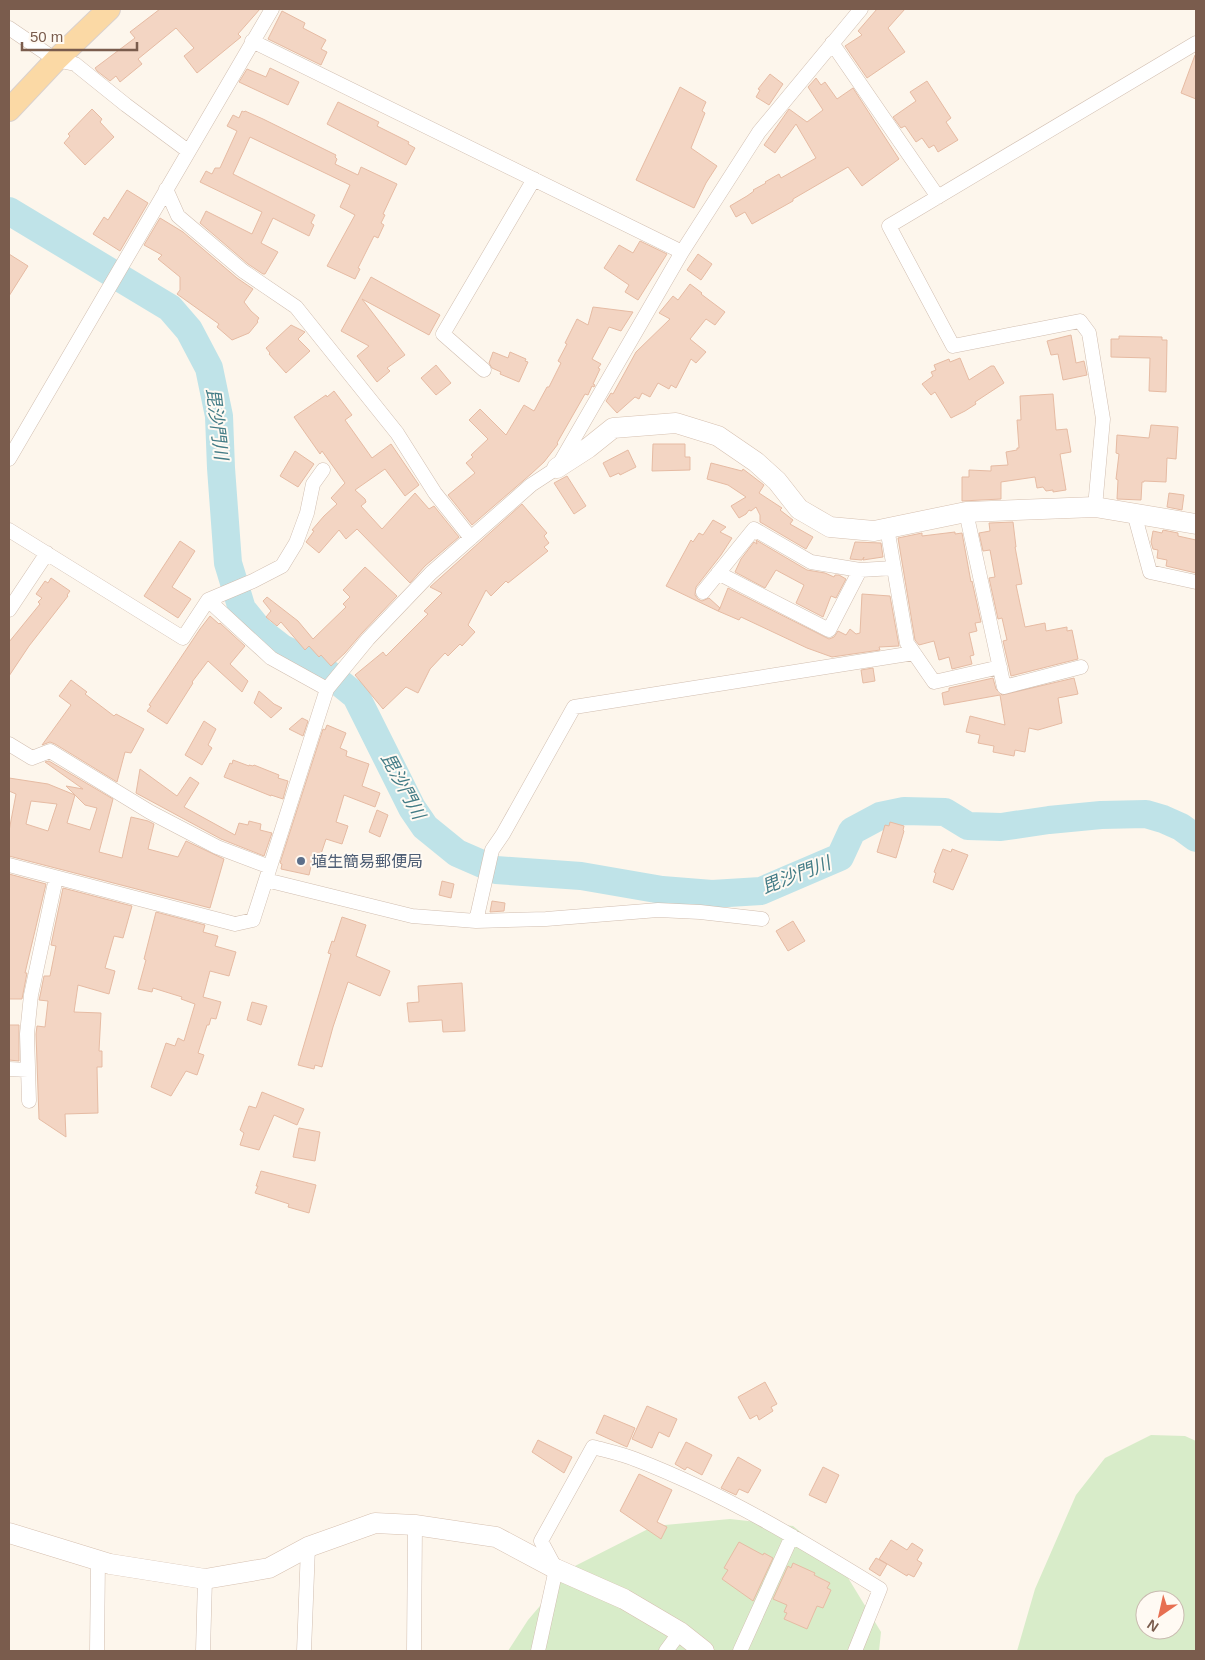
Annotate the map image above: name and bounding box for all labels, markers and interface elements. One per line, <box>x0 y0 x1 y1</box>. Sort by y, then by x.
scale bar <box>22 20 138 52</box>
text: 50 m <box>30 28 63 45</box>
water label: 毘沙門川 <box>203 387 232 463</box>
water label: 毘沙門川 <box>377 750 430 824</box>
water label: 毘沙門川 <box>759 852 835 897</box>
place label: 埴生簡易郵便局 <box>311 853 423 870</box>
marker: 埴生簡易郵便局 <box>295 855 307 867</box>
north arrow <box>1135 1590 1185 1640</box>
text: N <box>1144 1616 1161 1635</box>

